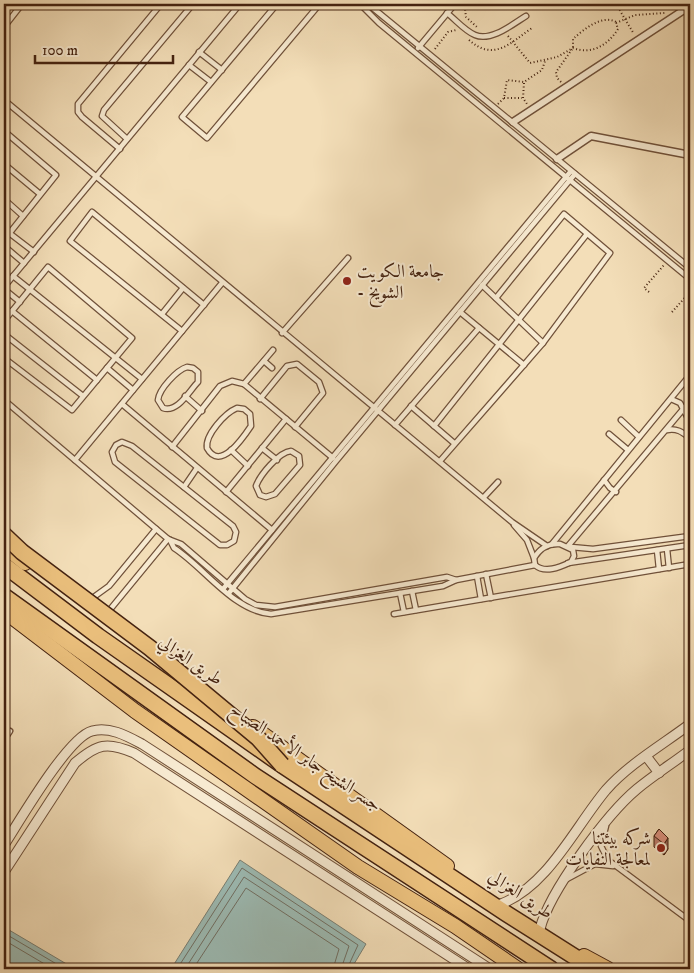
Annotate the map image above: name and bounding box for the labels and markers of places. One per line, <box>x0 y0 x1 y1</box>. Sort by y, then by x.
place label: جامعة الكويت - الشويخ <box>357 261 444 308</box>
marker: جامعة الكويت - الشويخ <box>341 275 353 287</box>
place label: شركه بيئتنا لمعالجة النفايات <box>565 827 651 871</box>
marker: شركه بيئتنا لمعالجة النفايات <box>655 842 667 854</box>

